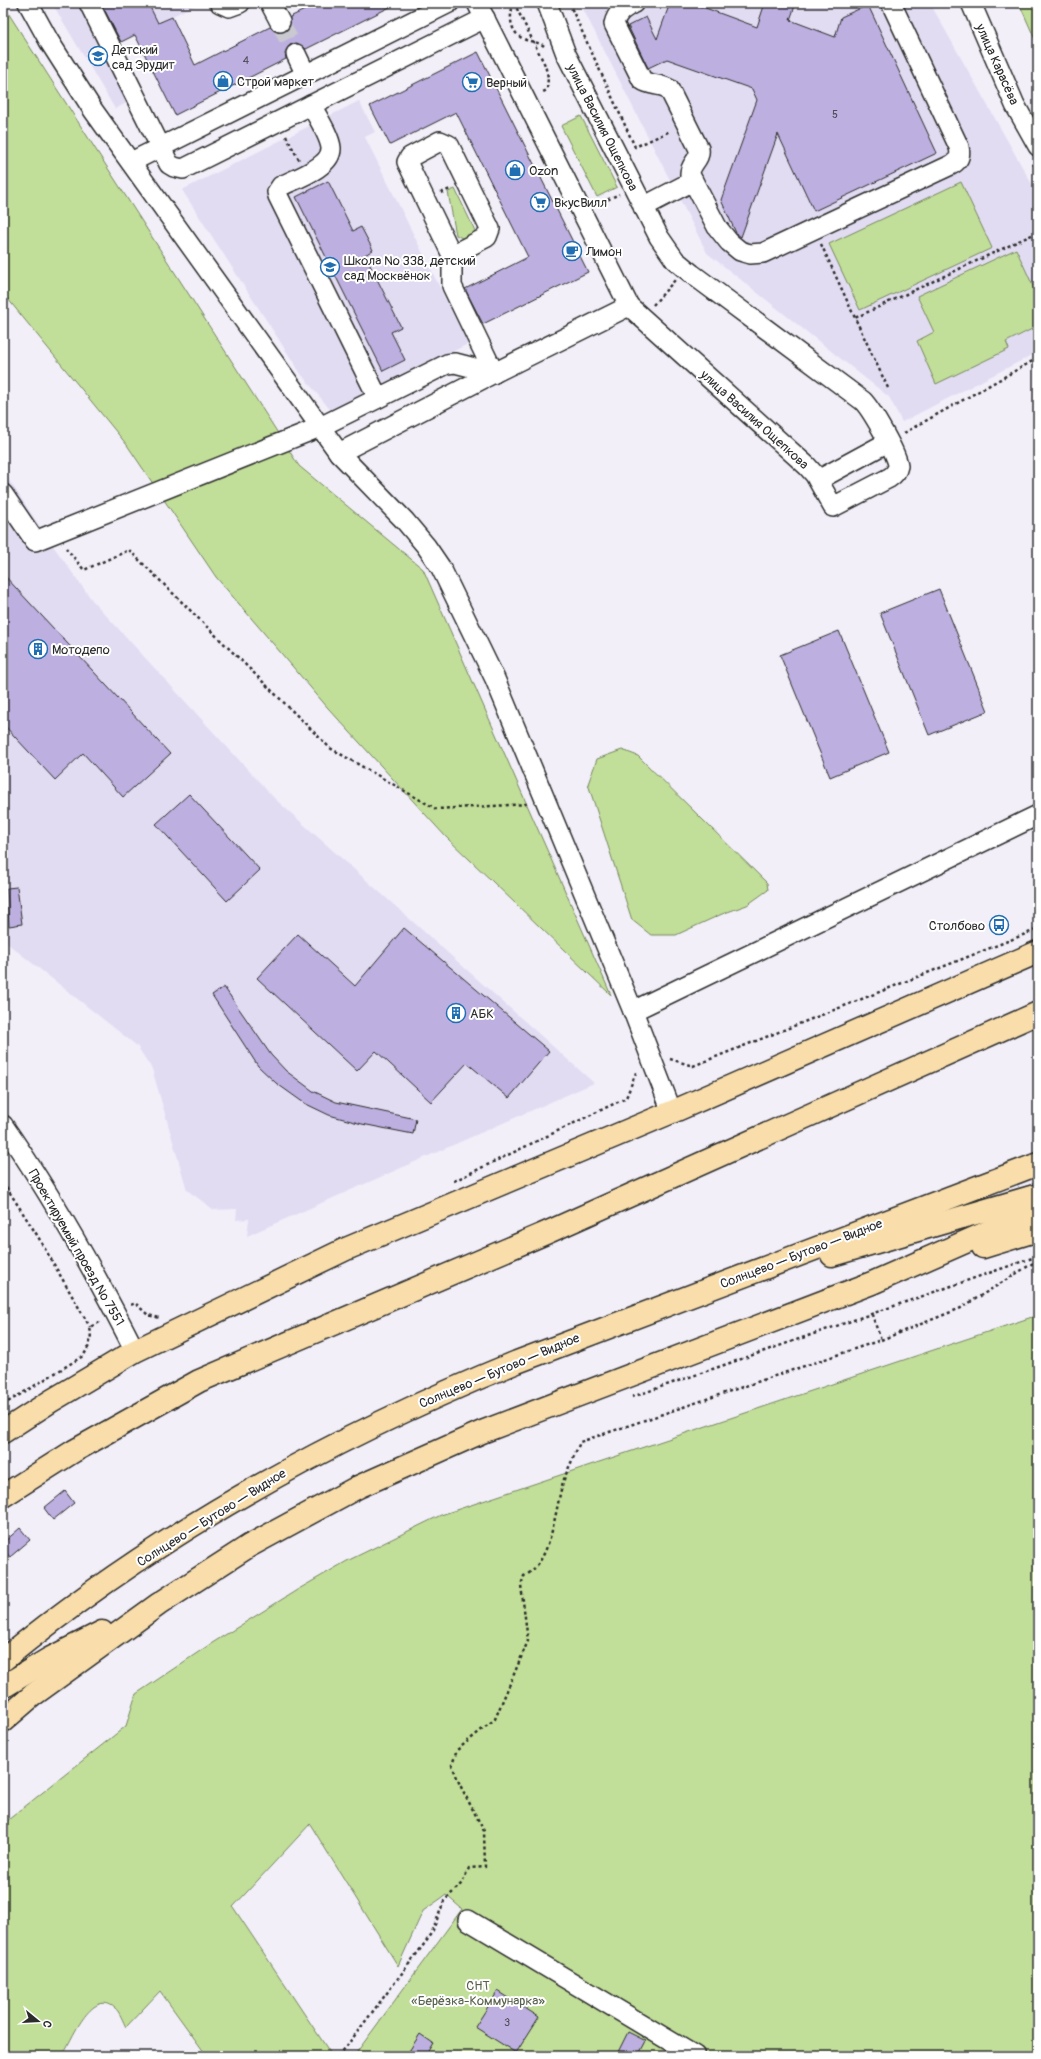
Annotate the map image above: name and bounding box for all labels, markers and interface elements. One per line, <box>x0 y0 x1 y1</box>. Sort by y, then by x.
street label: улица Карасёва <box>972 21 1022 107</box>
place label: Детский сад Эрудит <box>111 42 175 73</box>
school or university icon: Детский сад Эрудит <box>87 45 109 67</box>
house number: 4 <box>243 54 250 67</box>
street label: улица Василия Ощепкова <box>563 60 641 194</box>
shop icon: Строй маркет <box>212 70 234 92</box>
supermarket icon: Верный <box>461 71 483 93</box>
place label: Строй маркет <box>237 74 315 90</box>
place label: Верный <box>486 75 527 91</box>
house number: 5 <box>832 108 838 121</box>
shop icon: Ozon <box>504 159 526 181</box>
place label: Ozon <box>529 163 558 179</box>
supermarket icon: ВкусВилл <box>529 191 551 213</box>
place label: ВкусВилл <box>554 195 607 211</box>
cafe icon: Лимон <box>561 240 583 262</box>
place label: Лимон <box>585 244 622 260</box>
place label: Школа № 338, детский сад Москвёнок <box>344 253 476 284</box>
school or university icon: Школа № 338, детский сад Москвёнок <box>319 256 341 278</box>
street label: улица Василия Ощепкова <box>696 366 812 473</box>
building icon: Мотодепо <box>27 638 49 660</box>
place label: Мотодепо <box>52 642 110 658</box>
bus stop icon: Столбово <box>988 914 1010 936</box>
place label: Столбово <box>929 918 985 934</box>
building icon: АБК <box>445 1002 467 1024</box>
place label: АБК <box>470 1006 494 1022</box>
street label: Проектируемый проезд № 7551 <box>25 1166 128 1329</box>
street label: Солнцево — Бутово — Видное <box>718 1215 885 1292</box>
street label: Солнцево — Бутово — Видное <box>417 1330 582 1412</box>
street label: Солнцево — Бутово — Видное <box>134 1465 289 1570</box>
park label: СНТ «Берёзка-Коммунарка» <box>411 1978 545 2009</box>
north arrow <box>18 2001 58 2041</box>
house number: 3 <box>504 2016 510 2029</box>
text: С <box>40 2019 54 2029</box>

